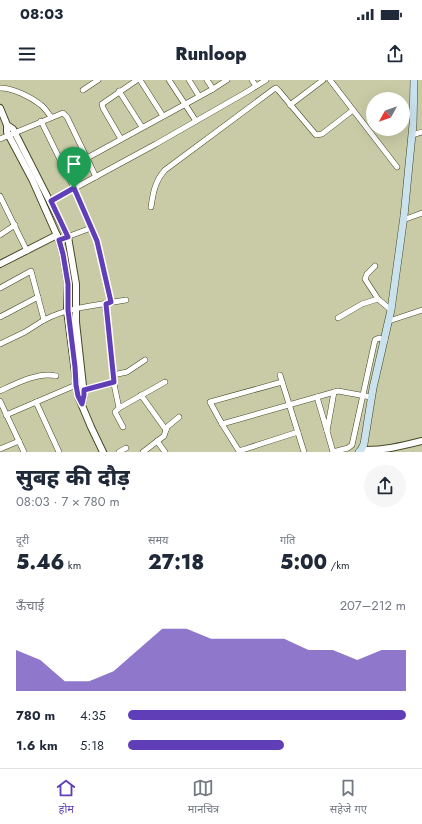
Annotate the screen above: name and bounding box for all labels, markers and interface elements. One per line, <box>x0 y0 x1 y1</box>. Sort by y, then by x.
text: 08:03 <box>20 3 63 25</box>
text: Runloop <box>175 41 247 67</box>
icon: menu <box>16 43 38 65</box>
icon: share <box>384 43 406 65</box>
north arrow <box>366 92 410 136</box>
map controls <box>366 92 410 136</box>
pin <box>57 147 91 188</box>
icon: arrive <box>63 153 85 175</box>
text: सुबह की दौड़ <box>16 461 130 493</box>
button: share <box>364 465 406 507</box>
text: 08:03 · 7 × 780 m <box>16 492 120 511</box>
text: दूरी <box>16 532 29 548</box>
text: समय <box>148 532 168 548</box>
text: गति <box>280 532 295 548</box>
text: 5.46 <box>16 548 65 577</box>
text: 27:18 <box>148 548 204 577</box>
text: 5:00 <box>280 548 327 577</box>
text: km <box>65 557 81 573</box>
text: /km <box>327 557 350 573</box>
text: ऊँचाई <box>16 596 44 615</box>
text: 207–212 m <box>340 596 406 615</box>
text: 780 m <box>16 706 55 725</box>
text: 4:35 <box>80 706 106 725</box>
text: 1.6 km <box>16 736 58 755</box>
text: 5:18 <box>80 736 104 755</box>
tab: होम <box>55 777 77 817</box>
tab: मानचित्र <box>188 777 219 817</box>
tab: सहेजे गए <box>330 777 367 817</box>

